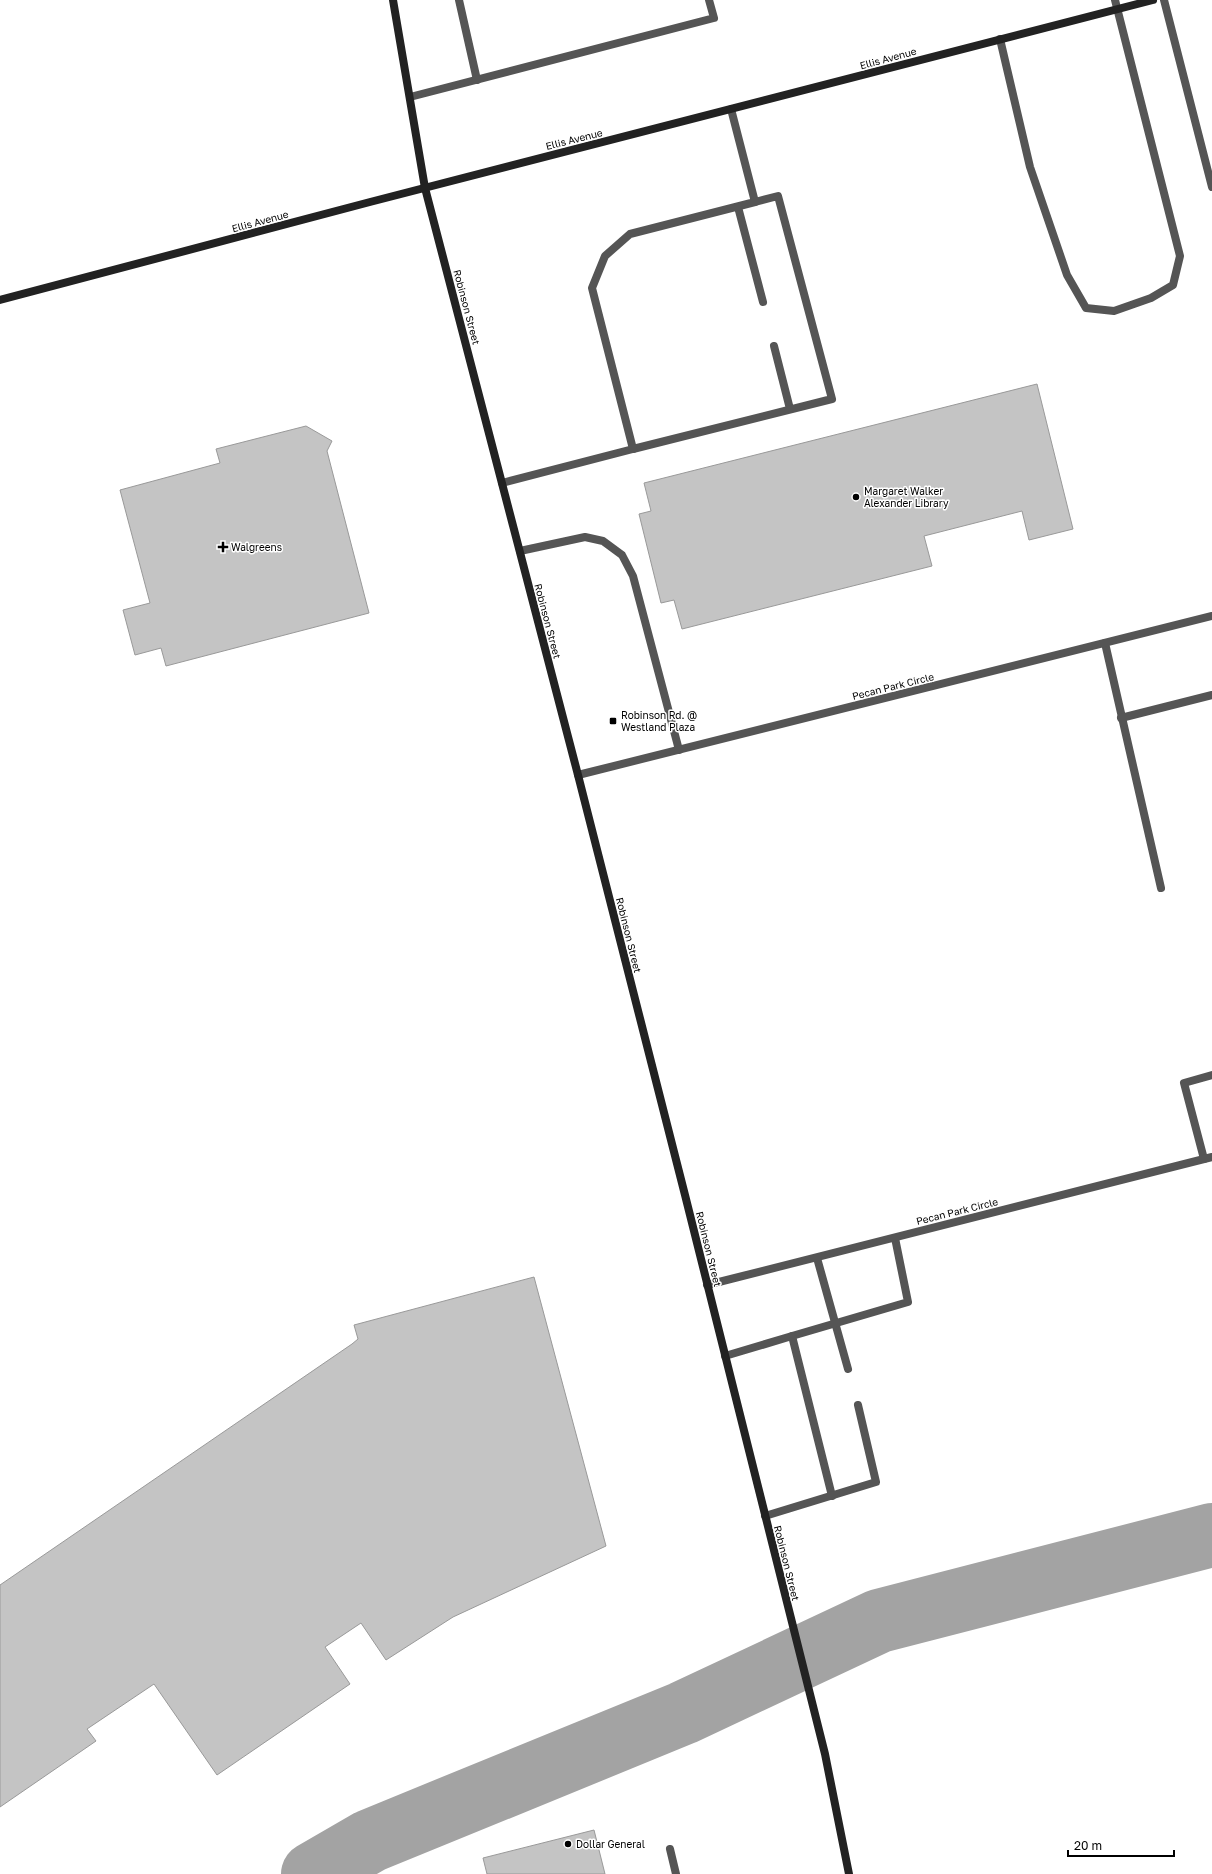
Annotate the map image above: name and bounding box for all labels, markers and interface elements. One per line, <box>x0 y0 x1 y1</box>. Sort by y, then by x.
street label: Ellis Avenue <box>858 45 918 71</box>
street label: Ellis Avenue <box>544 126 604 152</box>
street label: Ellis Avenue <box>230 208 290 234</box>
street label: Robinson Street <box>451 268 483 346</box>
place label: Margaret Walker Alexander Library <box>864 485 949 509</box>
marker: Margaret Walker Alexander Library <box>851 492 861 502</box>
place label: Walgreens <box>231 541 282 553</box>
marker: Walgreens <box>218 542 228 552</box>
street label: Robinson Street <box>532 582 564 660</box>
street label: Pecan Park Circle <box>851 670 935 702</box>
place label: Robinson Rd. @ Westland Plaza <box>621 709 697 733</box>
marker: Robinson Rd. @ Westland Plaza <box>608 716 618 726</box>
street label: Robinson Street <box>614 896 644 974</box>
street label: Pecan Park Circle <box>915 1195 999 1227</box>
street label: Robinson Street <box>694 1210 724 1288</box>
street label: Robinson Street <box>772 1524 802 1602</box>
scale bar <box>1068 1832 1174 1858</box>
place label: Dollar General <box>576 1838 645 1850</box>
text: 20 m <box>1074 1838 1102 1853</box>
marker: Dollar General <box>563 1839 573 1849</box>

